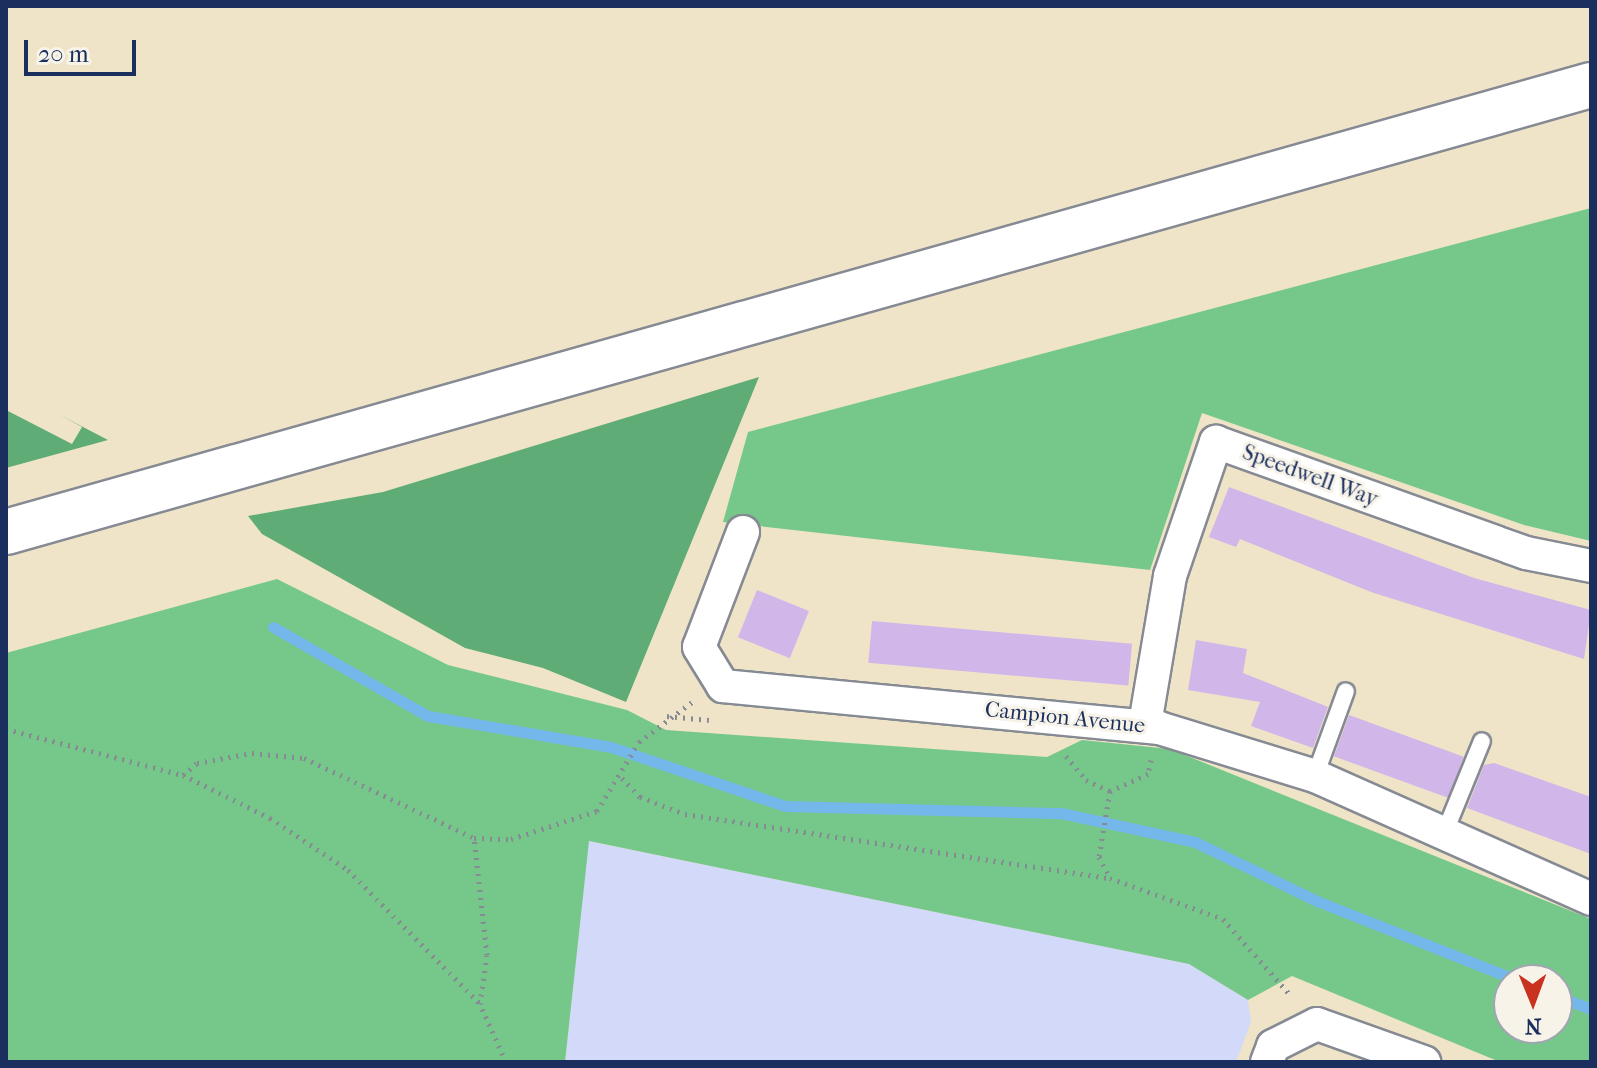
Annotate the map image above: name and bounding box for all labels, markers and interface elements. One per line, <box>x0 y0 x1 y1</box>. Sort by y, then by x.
scale bar <box>28 24 140 74</box>
text: 20 m <box>38 40 89 68</box>
street label: Speedwell Way <box>1239 439 1381 513</box>
street label: Campion Avenue <box>984 696 1146 740</box>
north arrow <box>1493 964 1573 1044</box>
text: N <box>1525 1013 1542 1039</box>

